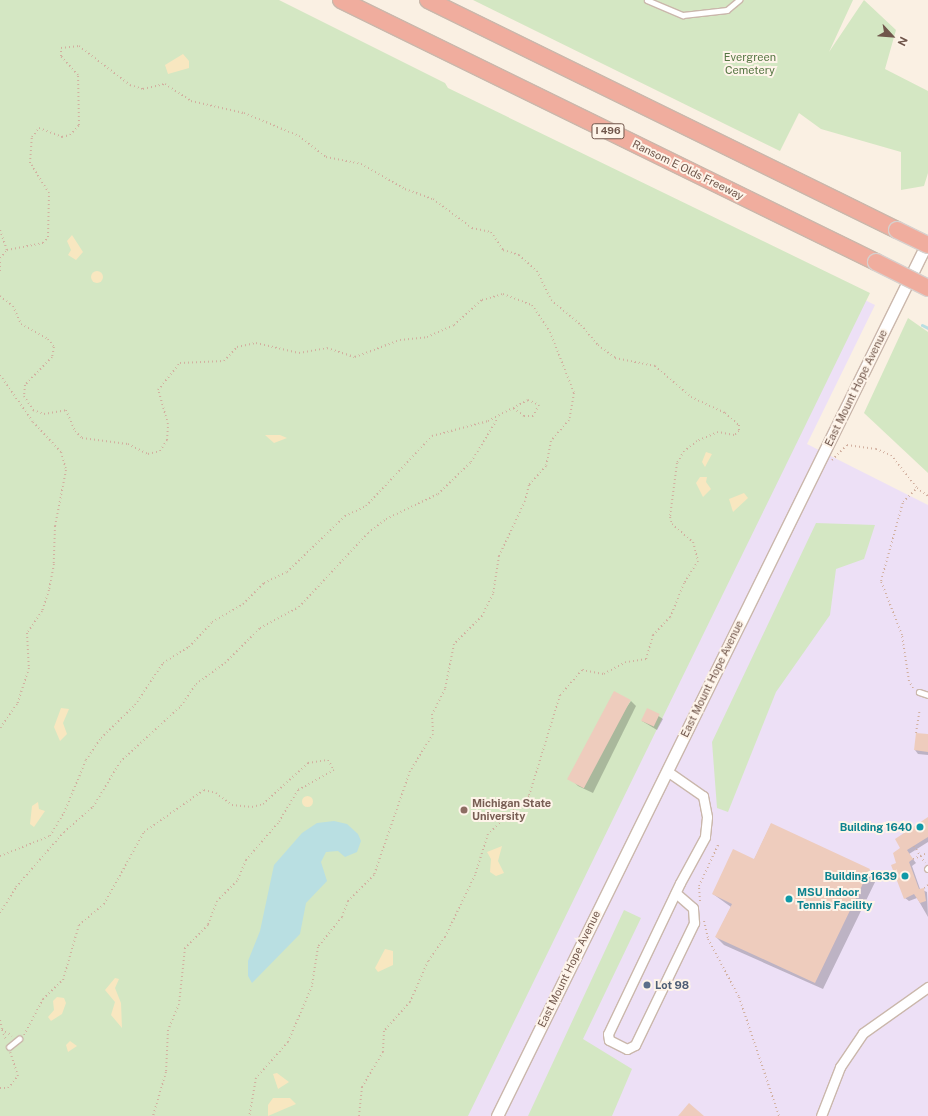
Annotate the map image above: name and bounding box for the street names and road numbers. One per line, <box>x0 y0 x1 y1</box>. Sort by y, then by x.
road number: I 496 <box>591 123 625 139</box>
street label: Ransom E Olds Freeway <box>630 137 746 203</box>
street label: East Mount Hope Avenue <box>822 327 890 449</box>
street label: East Mount Hope Avenue <box>678 618 746 740</box>
street label: East Mount Hope Avenue <box>535 908 603 1030</box>

